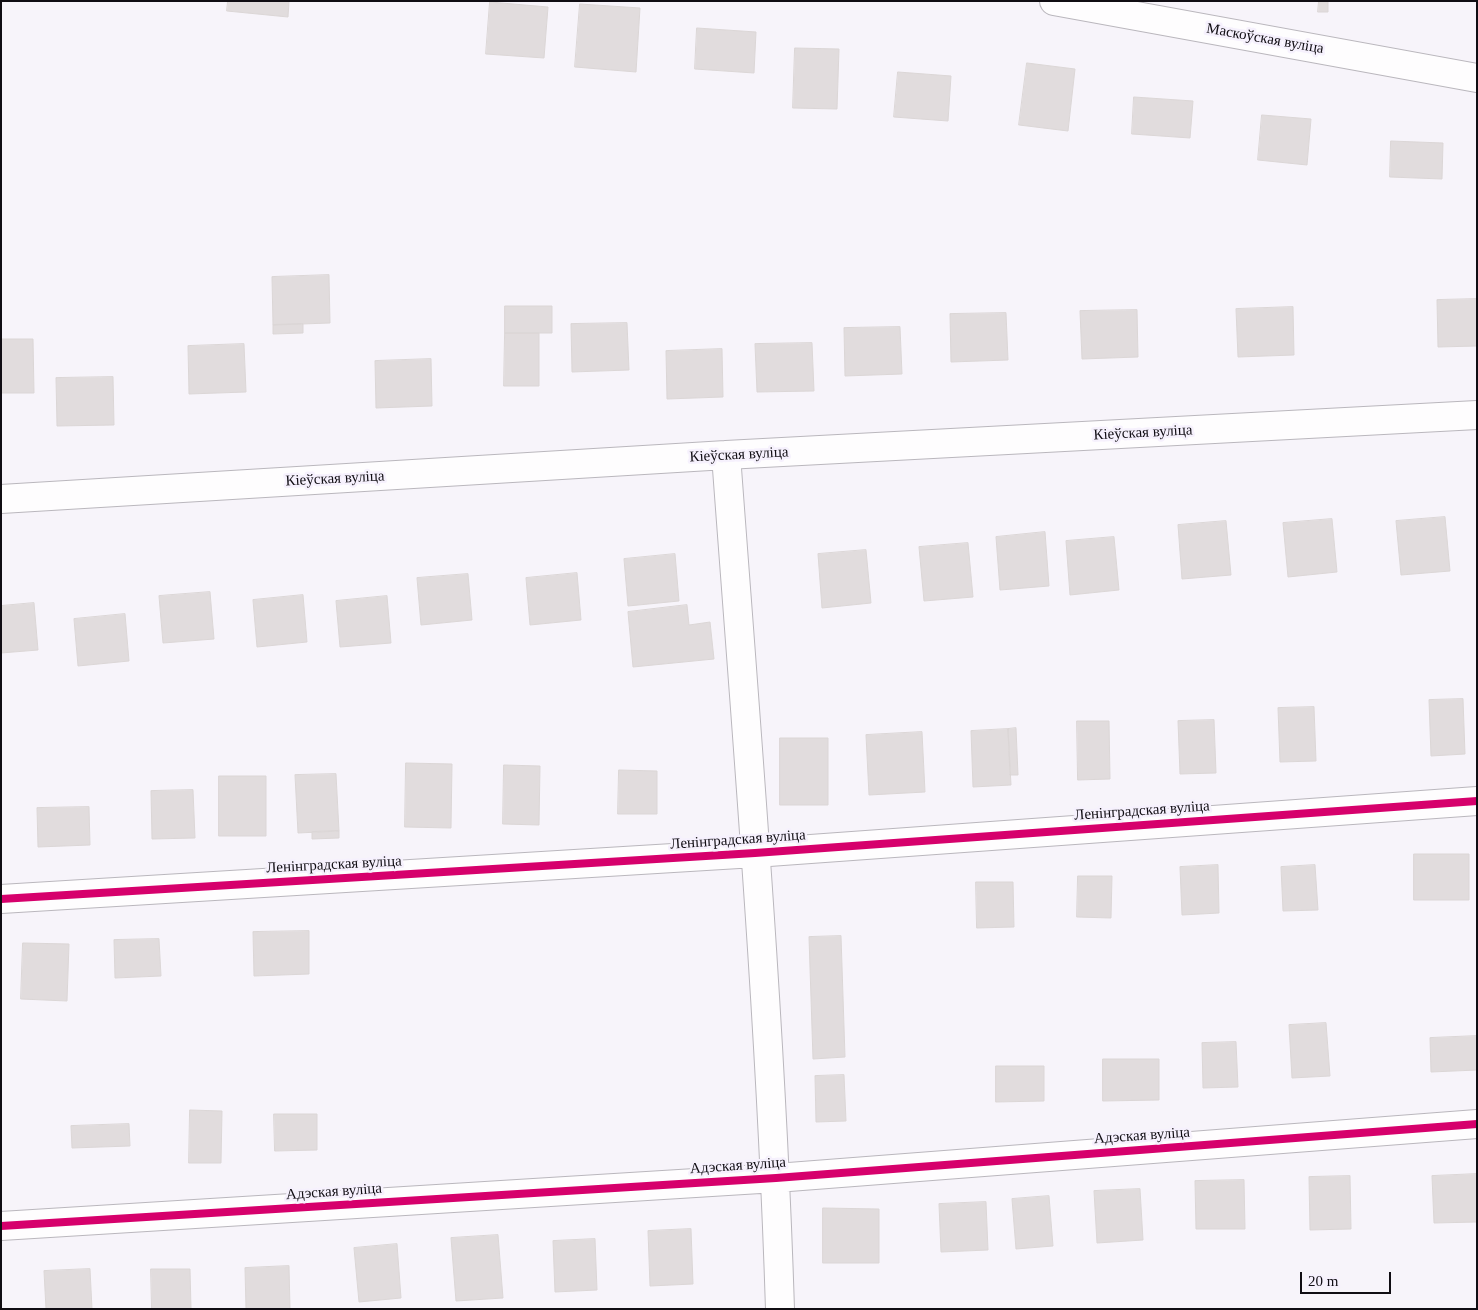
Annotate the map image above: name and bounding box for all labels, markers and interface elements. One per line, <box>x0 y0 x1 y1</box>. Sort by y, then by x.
street label: Маскоўская вуліца <box>1205 20 1325 58</box>
street label: Кіеўская вуліца <box>1093 421 1193 445</box>
street label: Кіеўская вуліца <box>689 443 789 467</box>
street label: Кіеўская вуліца <box>285 467 385 491</box>
street label: Ленінградская вуліца <box>1074 797 1210 825</box>
street label: Ленінградская вуліца <box>670 826 806 854</box>
street label: Ленінградская вуліца <box>266 852 402 878</box>
street label: Адэская вуліца <box>1093 1124 1191 1148</box>
street label: Адэская вуліца <box>689 1154 787 1178</box>
street label: Адэская вуліца <box>285 1180 383 1204</box>
scale bar <box>1303 1262 1394 1294</box>
text: 20 m <box>1308 1273 1338 1289</box>

